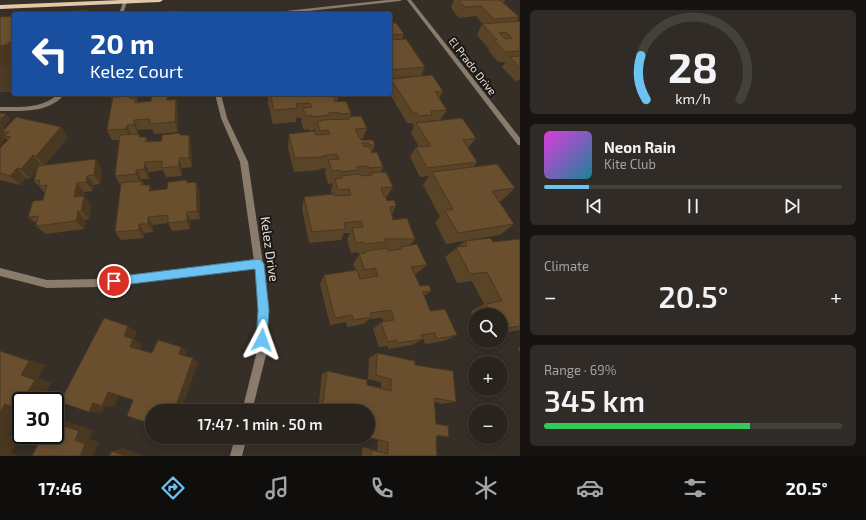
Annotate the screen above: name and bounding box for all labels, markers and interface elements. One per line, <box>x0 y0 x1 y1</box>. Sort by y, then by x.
text: 20 m <box>90 26 155 60</box>
icon: left <box>24 28 76 80</box>
street label: El Prado Drive <box>446 35 500 98</box>
text: 28 <box>668 41 718 91</box>
text: Kelez Court <box>90 60 183 82</box>
text: km/h <box>675 90 711 107</box>
text: Neon Rain <box>604 138 676 156</box>
text: Kite Club <box>604 156 656 172</box>
icon: previous <box>583 195 605 217</box>
icon: pause <box>682 195 704 217</box>
icon: next <box>781 195 803 217</box>
street label: Kelez Drive <box>258 215 282 283</box>
text: Climate <box>544 258 589 274</box>
pin <box>97 264 131 298</box>
icon: arrive <box>103 270 125 292</box>
text: 20.5° <box>658 278 728 314</box>
text: − <box>544 283 557 309</box>
text: + <box>830 283 842 309</box>
map controls <box>468 308 508 444</box>
button: search <box>468 308 508 348</box>
position arrow <box>241 319 283 361</box>
button: + <box>468 356 508 396</box>
text: Range · 69% <box>544 362 616 378</box>
text: 345 km <box>544 382 645 418</box>
speed limit sign: 30 <box>12 392 64 444</box>
button: − <box>468 404 508 444</box>
text: 17:47 · 1 min · 50 m <box>197 415 323 433</box>
icon: directions <box>159 474 187 502</box>
icon: music <box>263 474 291 502</box>
icon: phone <box>368 474 396 502</box>
icon: climate <box>472 474 500 502</box>
icon: car <box>576 474 604 502</box>
icon: filters <box>681 474 709 502</box>
text: 17:46 <box>38 477 82 499</box>
text: 20.5° <box>785 477 828 499</box>

